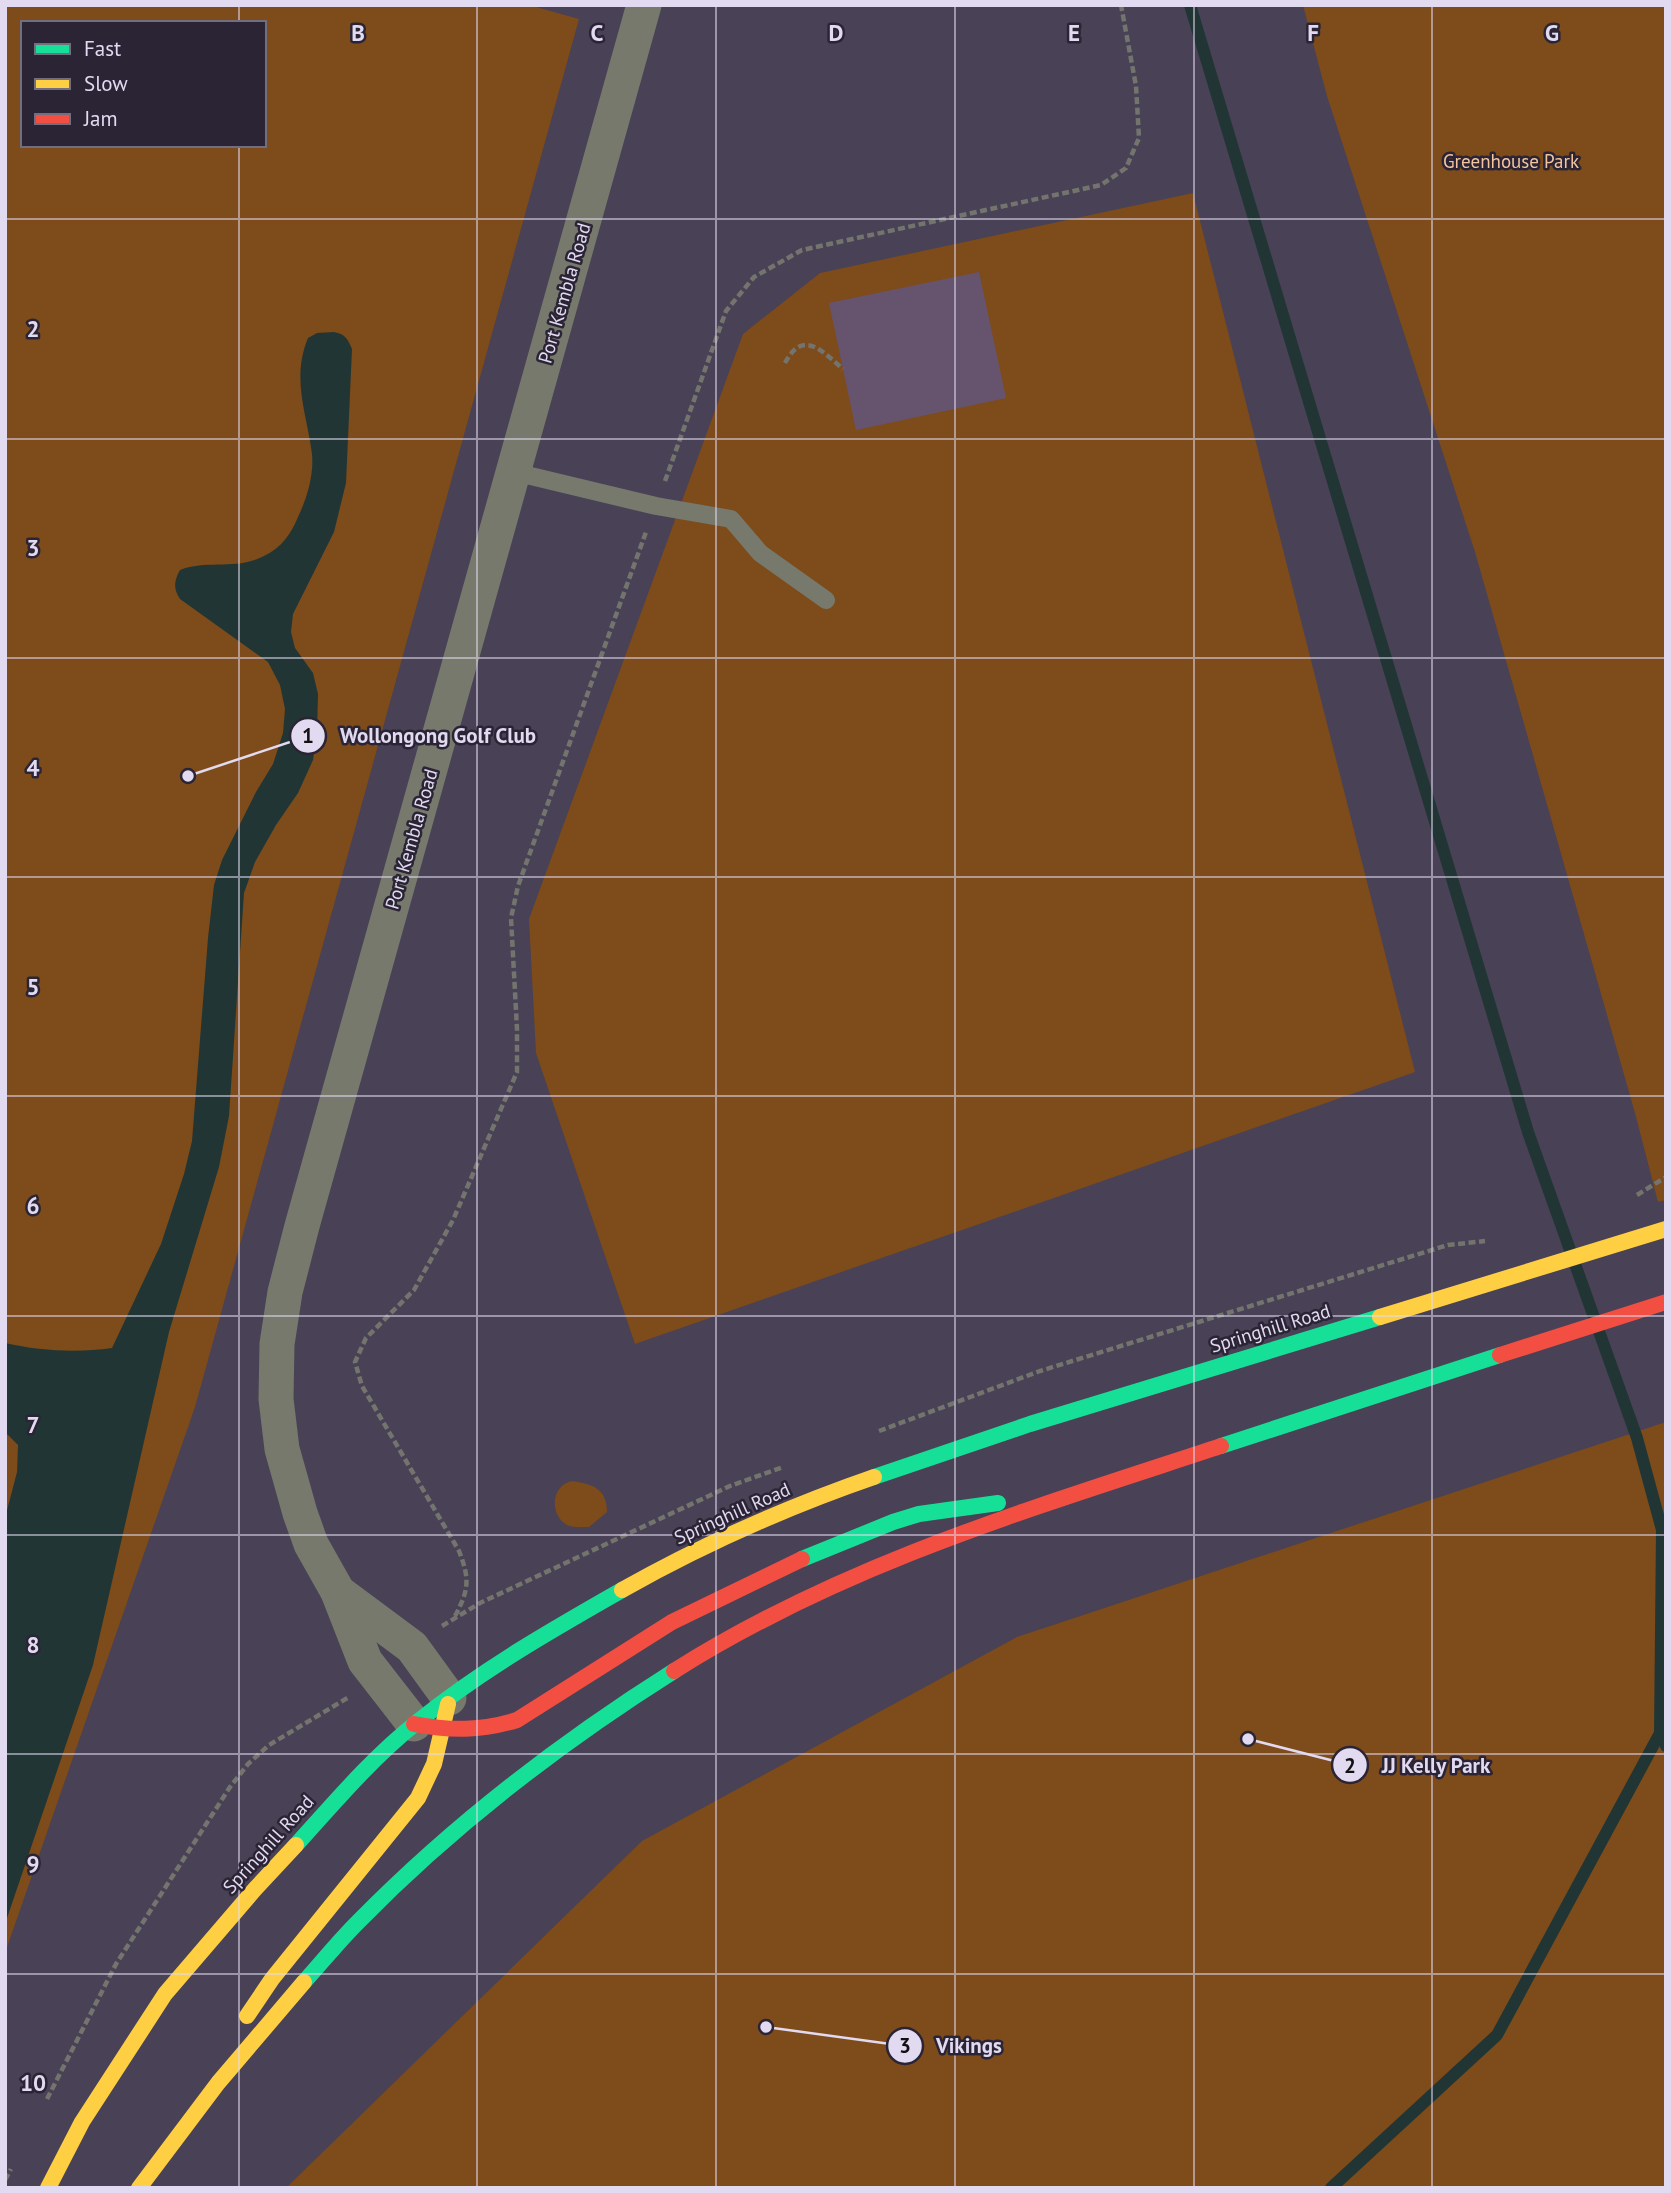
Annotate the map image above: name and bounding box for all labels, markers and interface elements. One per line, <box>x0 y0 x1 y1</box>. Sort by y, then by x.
text: B <box>351 18 365 47</box>
text: C <box>591 18 604 47</box>
text: D <box>829 18 843 47</box>
text: E <box>1068 18 1080 47</box>
text: F <box>1307 18 1319 47</box>
text: G <box>1545 18 1559 47</box>
legend <box>21 21 266 147</box>
text: Fast <box>84 35 121 62</box>
text: Slow <box>84 70 128 97</box>
text: Jam <box>83 105 118 132</box>
park label: Greenhouse Park <box>1443 149 1579 173</box>
street label: Port Kembla Road <box>532 220 596 366</box>
text: 2 <box>26 314 40 343</box>
text: 3 <box>26 533 40 562</box>
callout: Wollongong Golf Club <box>290 715 550 757</box>
text: 1 <box>302 722 314 749</box>
text: Wollongong Golf Club <box>340 722 536 749</box>
text: 4 <box>26 753 40 782</box>
street label: Port Kembla Road <box>379 766 443 912</box>
text: 5 <box>26 972 40 1001</box>
text: 6 <box>26 1191 40 1220</box>
street label: Springhill Road <box>1207 1298 1333 1358</box>
text: 7 <box>26 1410 40 1439</box>
street label: Springhill Road <box>670 1477 794 1549</box>
text: 8 <box>26 1630 40 1659</box>
callout: JJ Kelly Park <box>1333 1744 1505 1786</box>
text: 2 <box>1344 1752 1356 1779</box>
text: JJ Kelly Park <box>1381 1752 1491 1779</box>
street label: Springhill Road <box>217 1790 319 1898</box>
text: 9 <box>26 1849 40 1878</box>
callout: Vikings <box>887 2025 1016 2067</box>
text: 3 <box>899 2032 911 2059</box>
text: Vikings <box>935 2032 1002 2059</box>
text: 10 <box>20 2068 46 2097</box>

